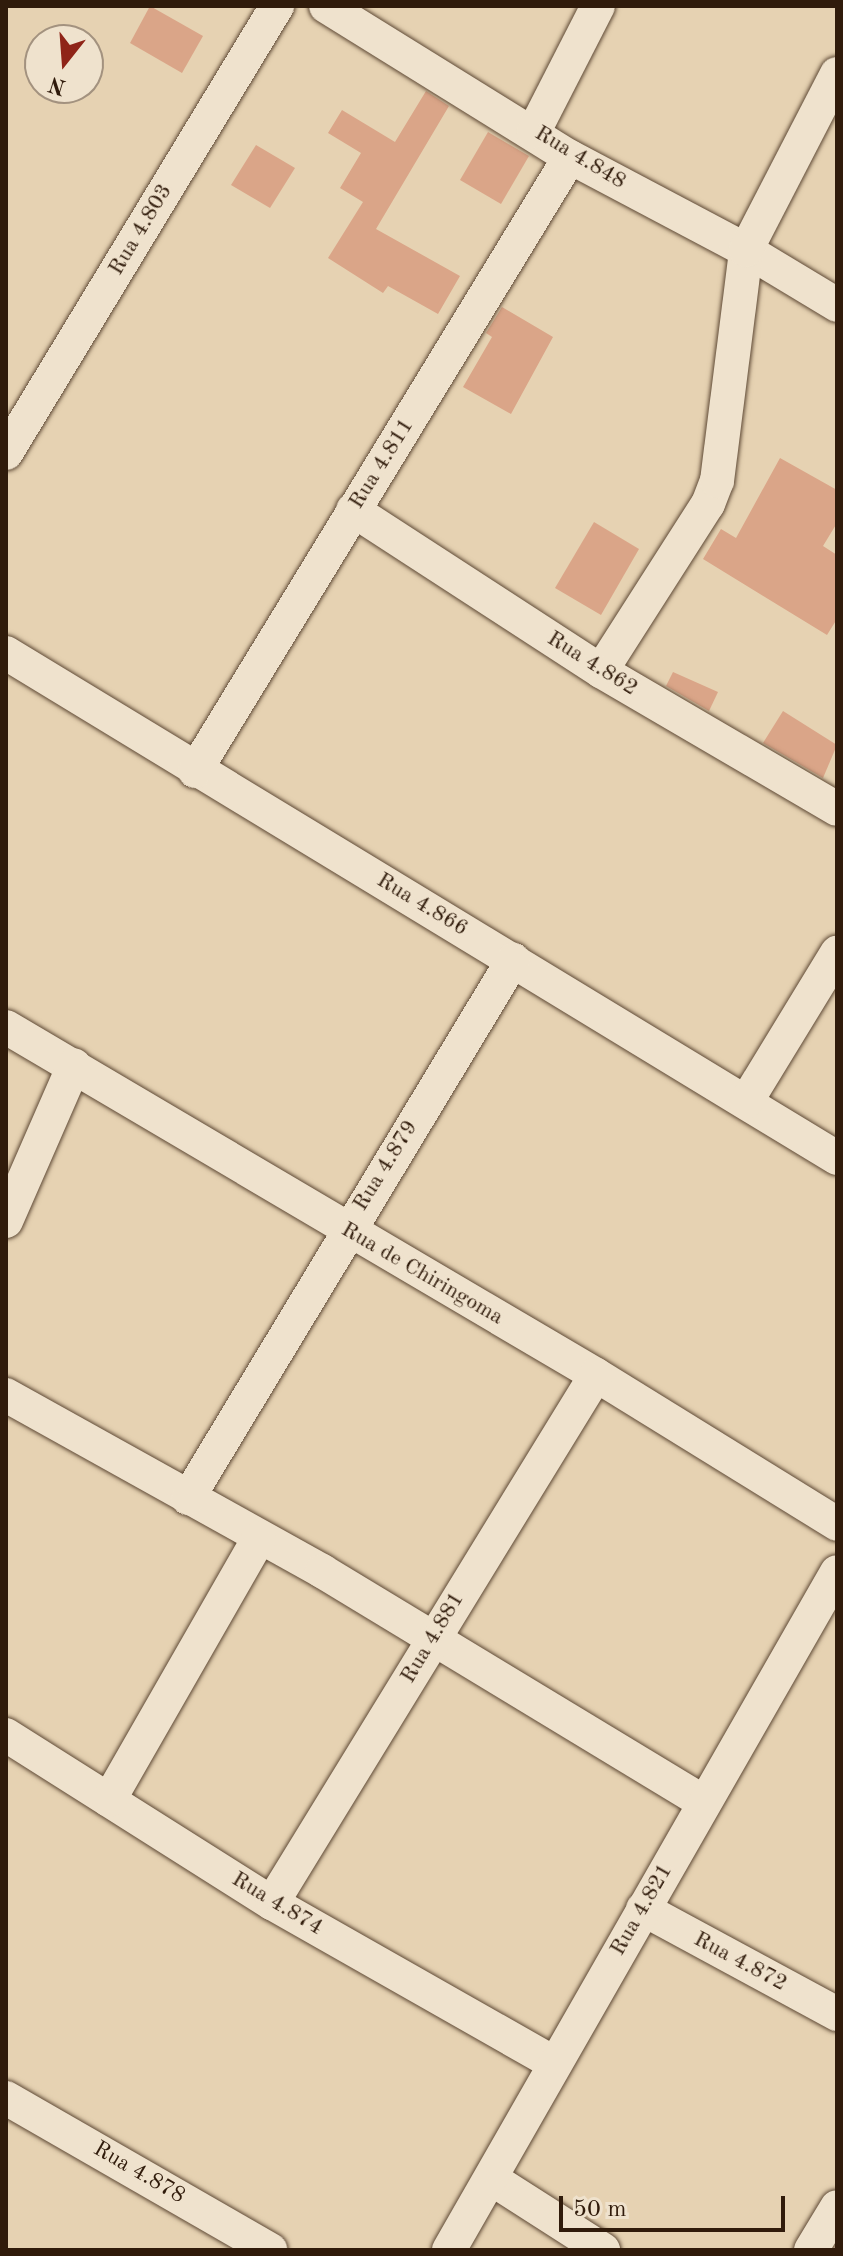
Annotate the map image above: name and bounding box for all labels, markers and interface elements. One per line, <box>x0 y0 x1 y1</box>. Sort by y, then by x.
north arrow <box>24 24 104 104</box>
text: N <box>46 72 69 98</box>
street label: Rua 4.848 <box>530 120 630 196</box>
street label: Rua 4.803 <box>103 180 179 280</box>
street label: Rua 4.811 <box>344 414 420 514</box>
street label: Rua 4.862 <box>542 626 642 702</box>
street label: Rua 4.866 <box>372 867 472 943</box>
street label: Rua 4.879 <box>348 1116 424 1216</box>
street label: Rua de Chiringoma <box>336 1217 508 1331</box>
street label: Rua 4.881 <box>395 1588 471 1688</box>
street label: Rua 4.821 <box>605 1859 679 1961</box>
street label: Rua 4.874 <box>227 1866 327 1942</box>
street label: Rua 4.872 <box>689 1926 791 1998</box>
street label: Rua 4.878 <box>88 2136 190 2210</box>
scale bar <box>563 2180 789 2230</box>
text: 50 m <box>573 2198 627 2222</box>

